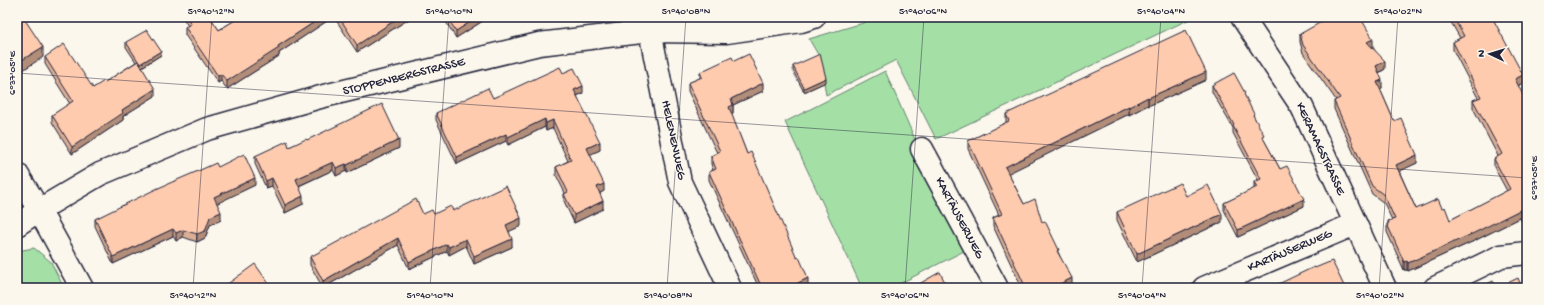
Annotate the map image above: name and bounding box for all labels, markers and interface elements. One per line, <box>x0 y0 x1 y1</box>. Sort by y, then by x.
text: 51°40'12"N <box>188 6 235 18</box>
text: 51°40'10"N <box>425 6 473 18</box>
text: 51°40'08"N <box>662 6 711 18</box>
text: 51°40'06"N <box>899 6 948 18</box>
text: 51°40'04"N <box>1137 6 1185 18</box>
text: 51°40'02"N <box>1374 6 1422 18</box>
north arrow <box>1470 34 1510 74</box>
text: N <box>1476 49 1488 57</box>
text: 6°37'05"E <box>7 50 19 95</box>
street label: STOPPENBERGSTRASSE <box>341 54 467 99</box>
street label: HELENENWEG <box>657 99 689 182</box>
street label: KERAMAGSTRASSE <box>1292 100 1348 198</box>
text: 6°37'05"E <box>1529 155 1541 200</box>
street label: KARTÄUSERWEG <box>931 174 988 262</box>
street label: KARTÄUSERWEG <box>1245 225 1335 276</box>
text: 51°40'12"N <box>170 290 217 302</box>
text: 51°40'10"N <box>406 290 454 302</box>
text: 51°40'08"N <box>644 290 693 302</box>
text: 51°40'06"N <box>881 290 930 302</box>
text: 51°40'04"N <box>1118 290 1166 302</box>
text: 51°40'02"N <box>1356 290 1404 302</box>

